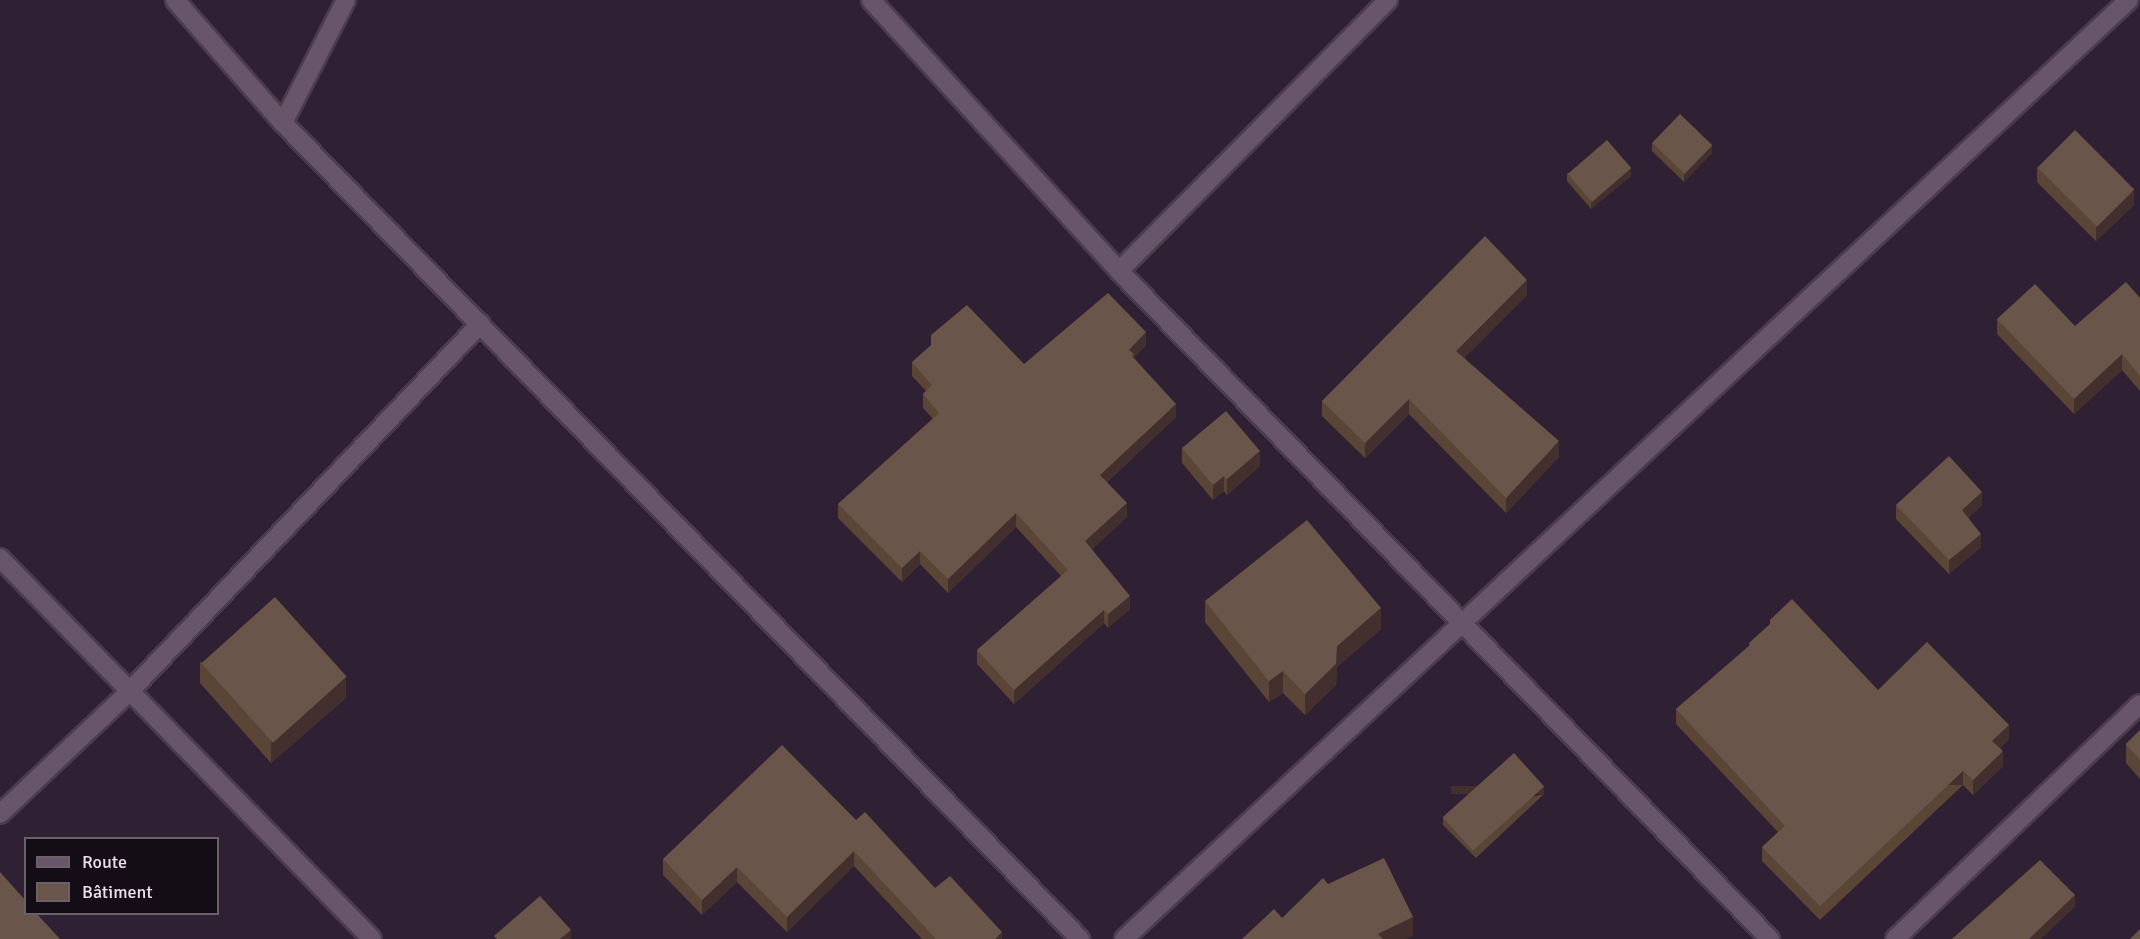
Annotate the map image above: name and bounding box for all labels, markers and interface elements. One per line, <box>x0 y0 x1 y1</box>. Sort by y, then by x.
legend <box>24 837 219 915</box>
text: Route <box>82 851 127 873</box>
text: Bâtiment <box>82 881 153 903</box>

